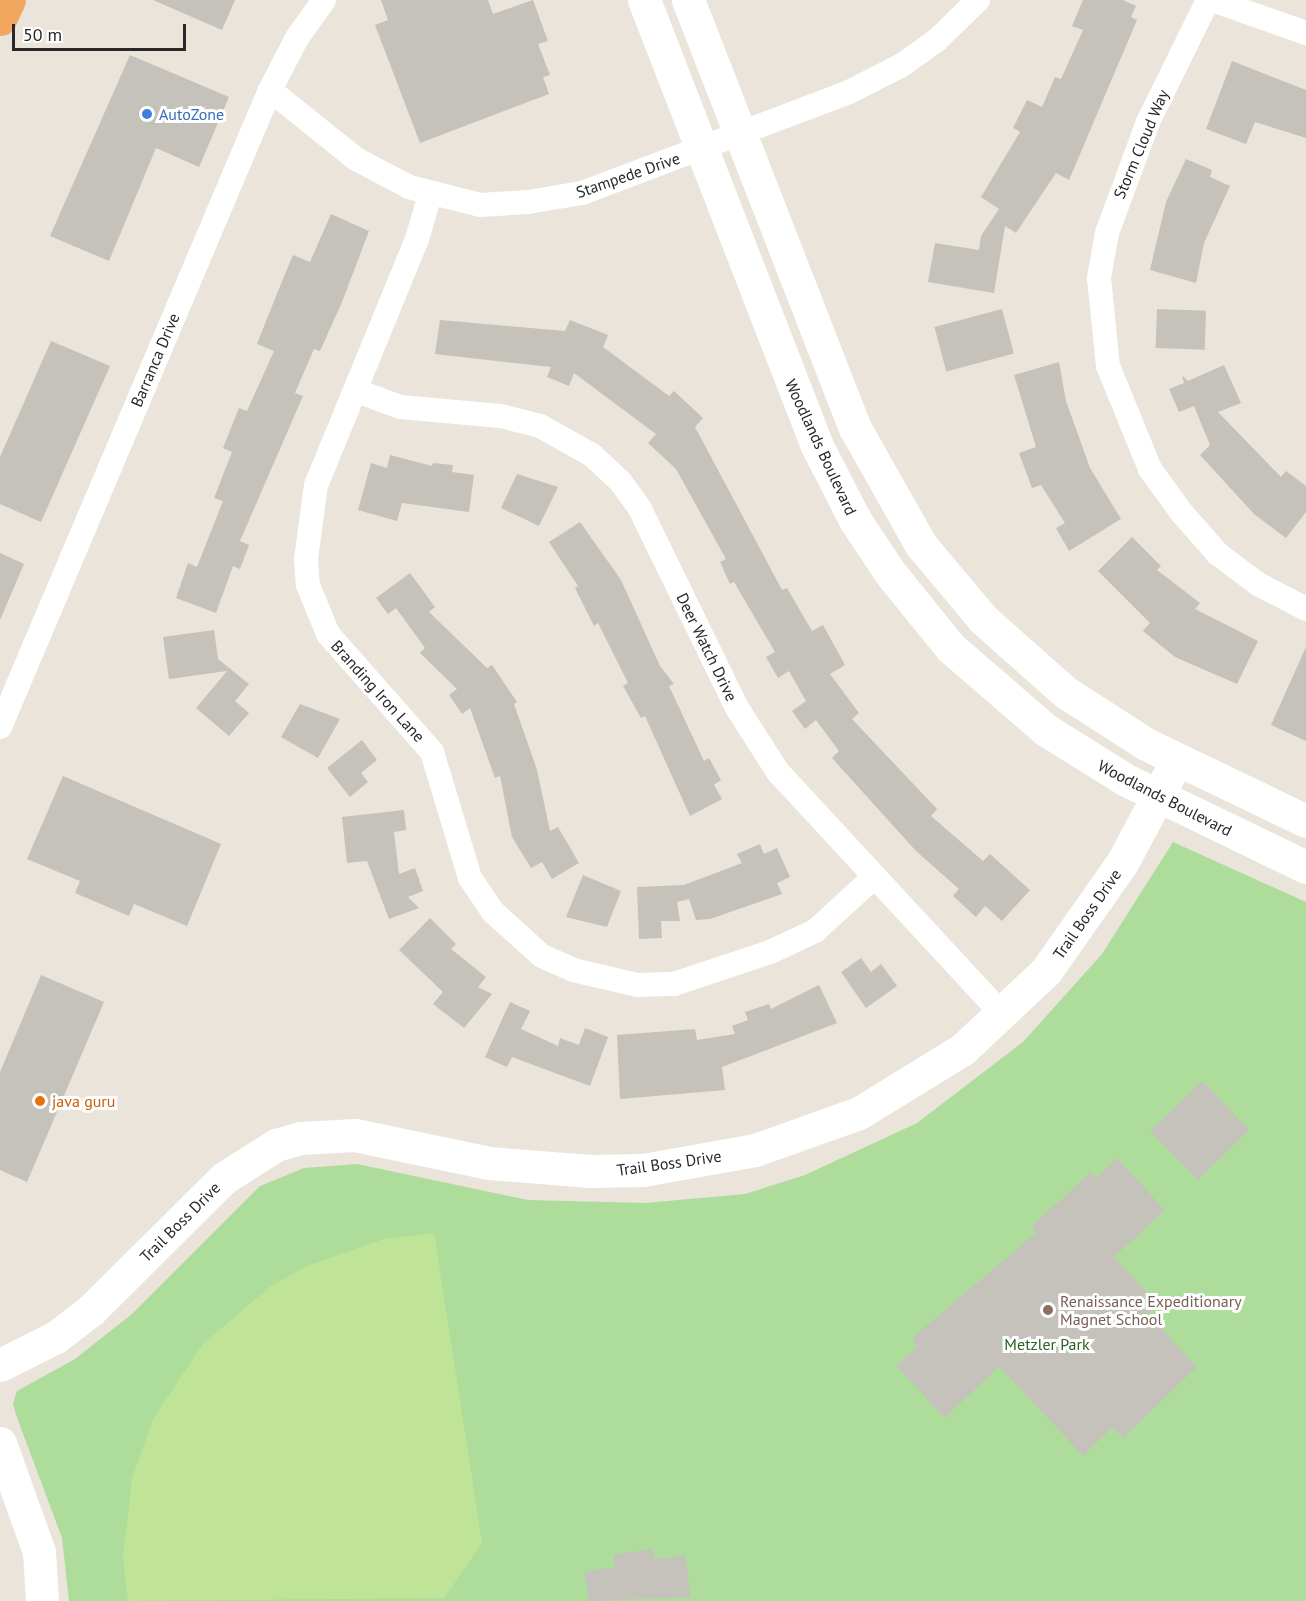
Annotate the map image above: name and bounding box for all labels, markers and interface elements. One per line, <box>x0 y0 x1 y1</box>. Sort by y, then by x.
scale bar <box>15 12 189 50</box>
text: 50 m <box>23 23 62 46</box>
street label: Storm Cloud Way <box>1109 86 1173 202</box>
place label: AutoZone <box>159 104 224 124</box>
marker: AutoZone <box>140 107 154 121</box>
street label: Stampede Drive <box>574 148 682 202</box>
street label: Barranca Drive <box>127 310 183 410</box>
street label: Woodlands Boulevard <box>781 376 861 518</box>
street label: Deer Watch Drive <box>672 590 742 704</box>
street label: Branding Iron Lane <box>327 636 429 746</box>
street label: Woodlands Boulevard <box>1095 756 1235 840</box>
street label: Trail Boss Drive <box>1049 865 1125 963</box>
place label: java guru <box>52 1091 115 1111</box>
marker: java guru <box>33 1094 47 1108</box>
street label: Trail Boss Drive <box>616 1146 722 1180</box>
street label: Trail Boss Drive <box>136 1178 224 1266</box>
place label: Renaissance Expeditionary Magnet School <box>1060 1291 1242 1329</box>
marker: Renaissance Expeditionary Magnet School <box>1041 1303 1055 1317</box>
park label: Metzler Park <box>1004 1334 1090 1354</box>

